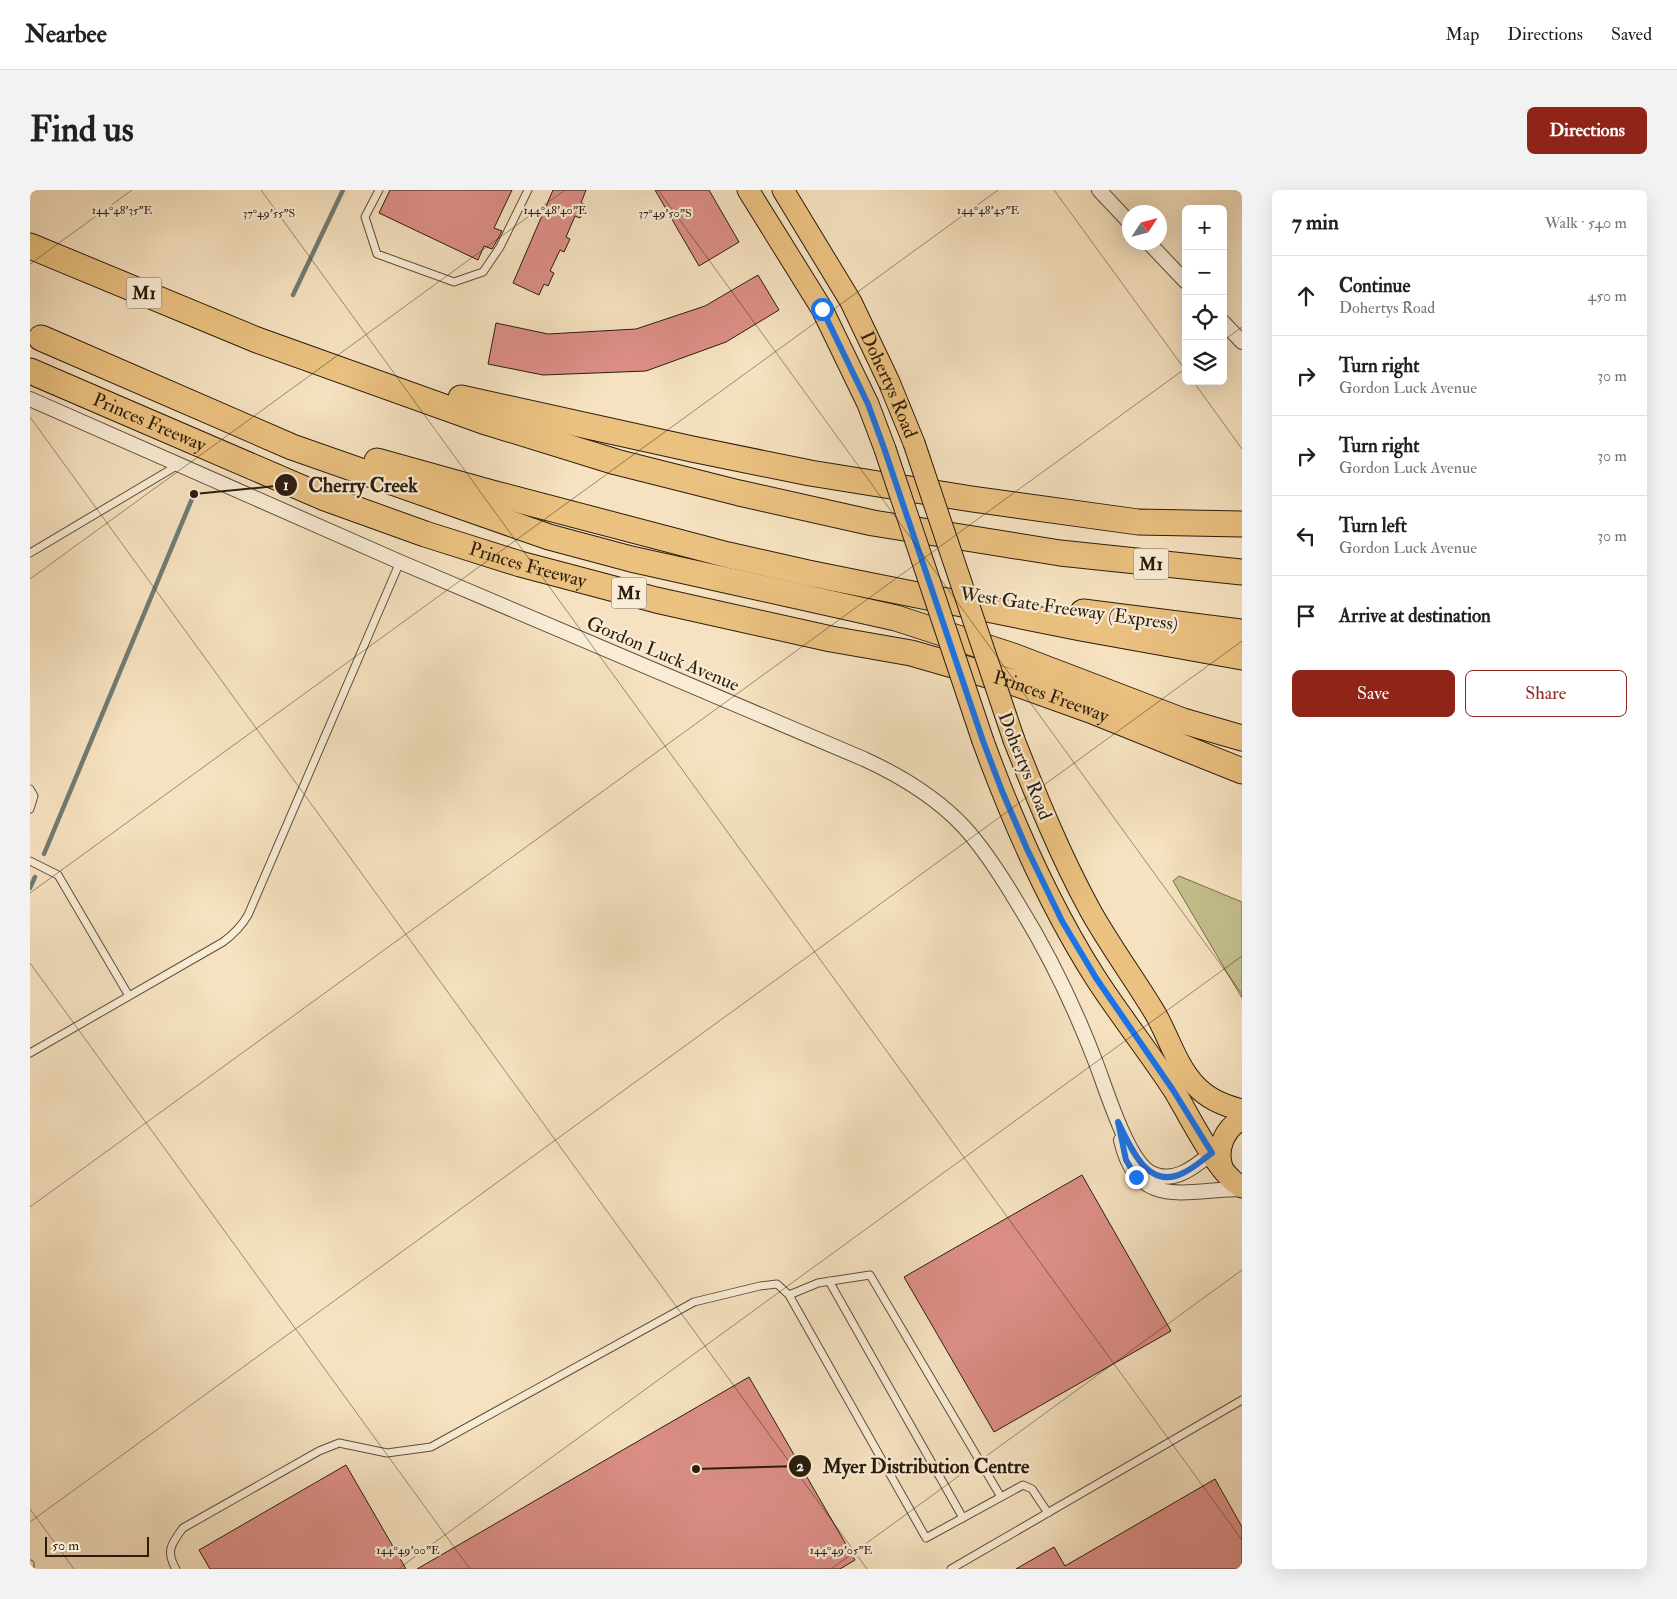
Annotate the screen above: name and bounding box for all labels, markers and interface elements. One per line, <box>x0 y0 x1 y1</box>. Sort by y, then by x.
text: Nearbee <box>25 19 107 50</box>
text: Map <box>1446 23 1479 46</box>
text: Directions <box>1507 23 1583 46</box>
text: Saved <box>1611 23 1652 46</box>
button: Directions <box>1527 107 1647 154</box>
text: Find us <box>30 108 134 152</box>
text: 144°48'35"E <box>92 203 153 218</box>
text: 144°48'40"E <box>523 203 587 218</box>
text: 144°48'45"E <box>957 203 1019 218</box>
north arrow <box>1122 205 1167 250</box>
map controls <box>1182 205 1227 385</box>
button: + <box>1182 205 1227 250</box>
text: 37°49'55"S <box>243 206 295 221</box>
text: 37°49'50"S <box>638 206 692 221</box>
text: 7 min <box>1292 209 1339 236</box>
text: Walk · 540 m <box>1545 213 1627 233</box>
button: − <box>1182 250 1227 295</box>
text: Continue <box>1339 274 1410 298</box>
road number: M1 <box>126 278 162 309</box>
icon: ahead <box>1292 282 1320 310</box>
text: 450 m <box>1588 286 1627 306</box>
button: locate <box>1182 295 1227 340</box>
route start <box>811 298 834 321</box>
text: Dohertys Road <box>1339 298 1435 318</box>
street label: Dohertys Road <box>855 327 923 442</box>
button: layers <box>1182 340 1227 385</box>
text: Turn right <box>1339 354 1419 378</box>
icon: right <box>1292 362 1320 390</box>
text: 30 m <box>1597 366 1627 386</box>
text: Gordon Luck Avenue <box>1339 378 1477 398</box>
street label: Princes Freeway <box>89 387 210 458</box>
text: Turn right <box>1339 434 1419 458</box>
icon: right <box>1292 442 1320 470</box>
text: 30 m <box>1597 446 1627 466</box>
text: Gordon Luck Avenue <box>1339 458 1477 478</box>
callout: Cherry Creek <box>273 467 428 502</box>
text: Cherry Creek <box>308 473 418 499</box>
text: 1 <box>283 476 289 495</box>
text: Turn left <box>1339 514 1407 538</box>
icon: left <box>1292 522 1320 550</box>
text: 30 m <box>1597 526 1627 546</box>
street label: Princes Freeway <box>466 537 590 593</box>
text: Gordon Luck Avenue <box>1339 538 1477 558</box>
road number: M1 <box>1134 548 1168 579</box>
road number: M1 <box>612 578 646 608</box>
street label: West Gate Freeway (Express) <box>957 582 1180 637</box>
icon: arrive <box>1292 602 1320 630</box>
text: Arrive at destination <box>1339 604 1491 628</box>
street label: Gordon Luck Avenue <box>583 611 743 697</box>
street label: Princes Freeway <box>991 665 1113 729</box>
button: Save <box>1292 670 1455 717</box>
button: Share <box>1465 670 1627 717</box>
street label: Dohertys Road <box>992 709 1058 824</box>
route end <box>1125 1166 1148 1189</box>
callout: Myer Distribution Centre <box>788 1448 1039 1483</box>
text: Myer Distribution Centre <box>822 1454 1030 1480</box>
text: 2 <box>796 1457 804 1476</box>
scale bar <box>45 1534 149 1557</box>
text: 50 m <box>52 1537 79 1554</box>
text: 144°49'00"E <box>376 1543 440 1558</box>
text: 144°49'05"E <box>810 1543 873 1558</box>

